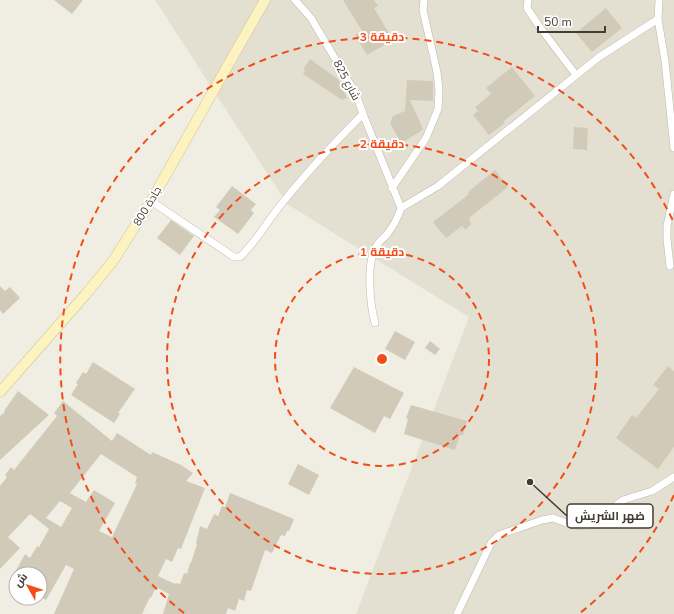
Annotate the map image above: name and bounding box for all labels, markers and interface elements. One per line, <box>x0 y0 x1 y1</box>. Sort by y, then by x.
scale bar <box>538 8 605 34</box>
text: 50 m <box>544 14 572 30</box>
text: 3 دقيقة <box>360 29 404 45</box>
street label: شارع 825 <box>330 57 363 103</box>
text: 2 دقيقة <box>360 136 404 152</box>
street label: جادة 800 <box>130 184 165 229</box>
text: 1 دقيقة <box>360 244 404 260</box>
centre of rings <box>375 352 389 366</box>
callout: ضهر الشريش <box>567 504 653 528</box>
text: ضهر الشريش <box>575 508 645 524</box>
north arrow <box>8 566 48 606</box>
text: ش <box>10 570 31 590</box>

